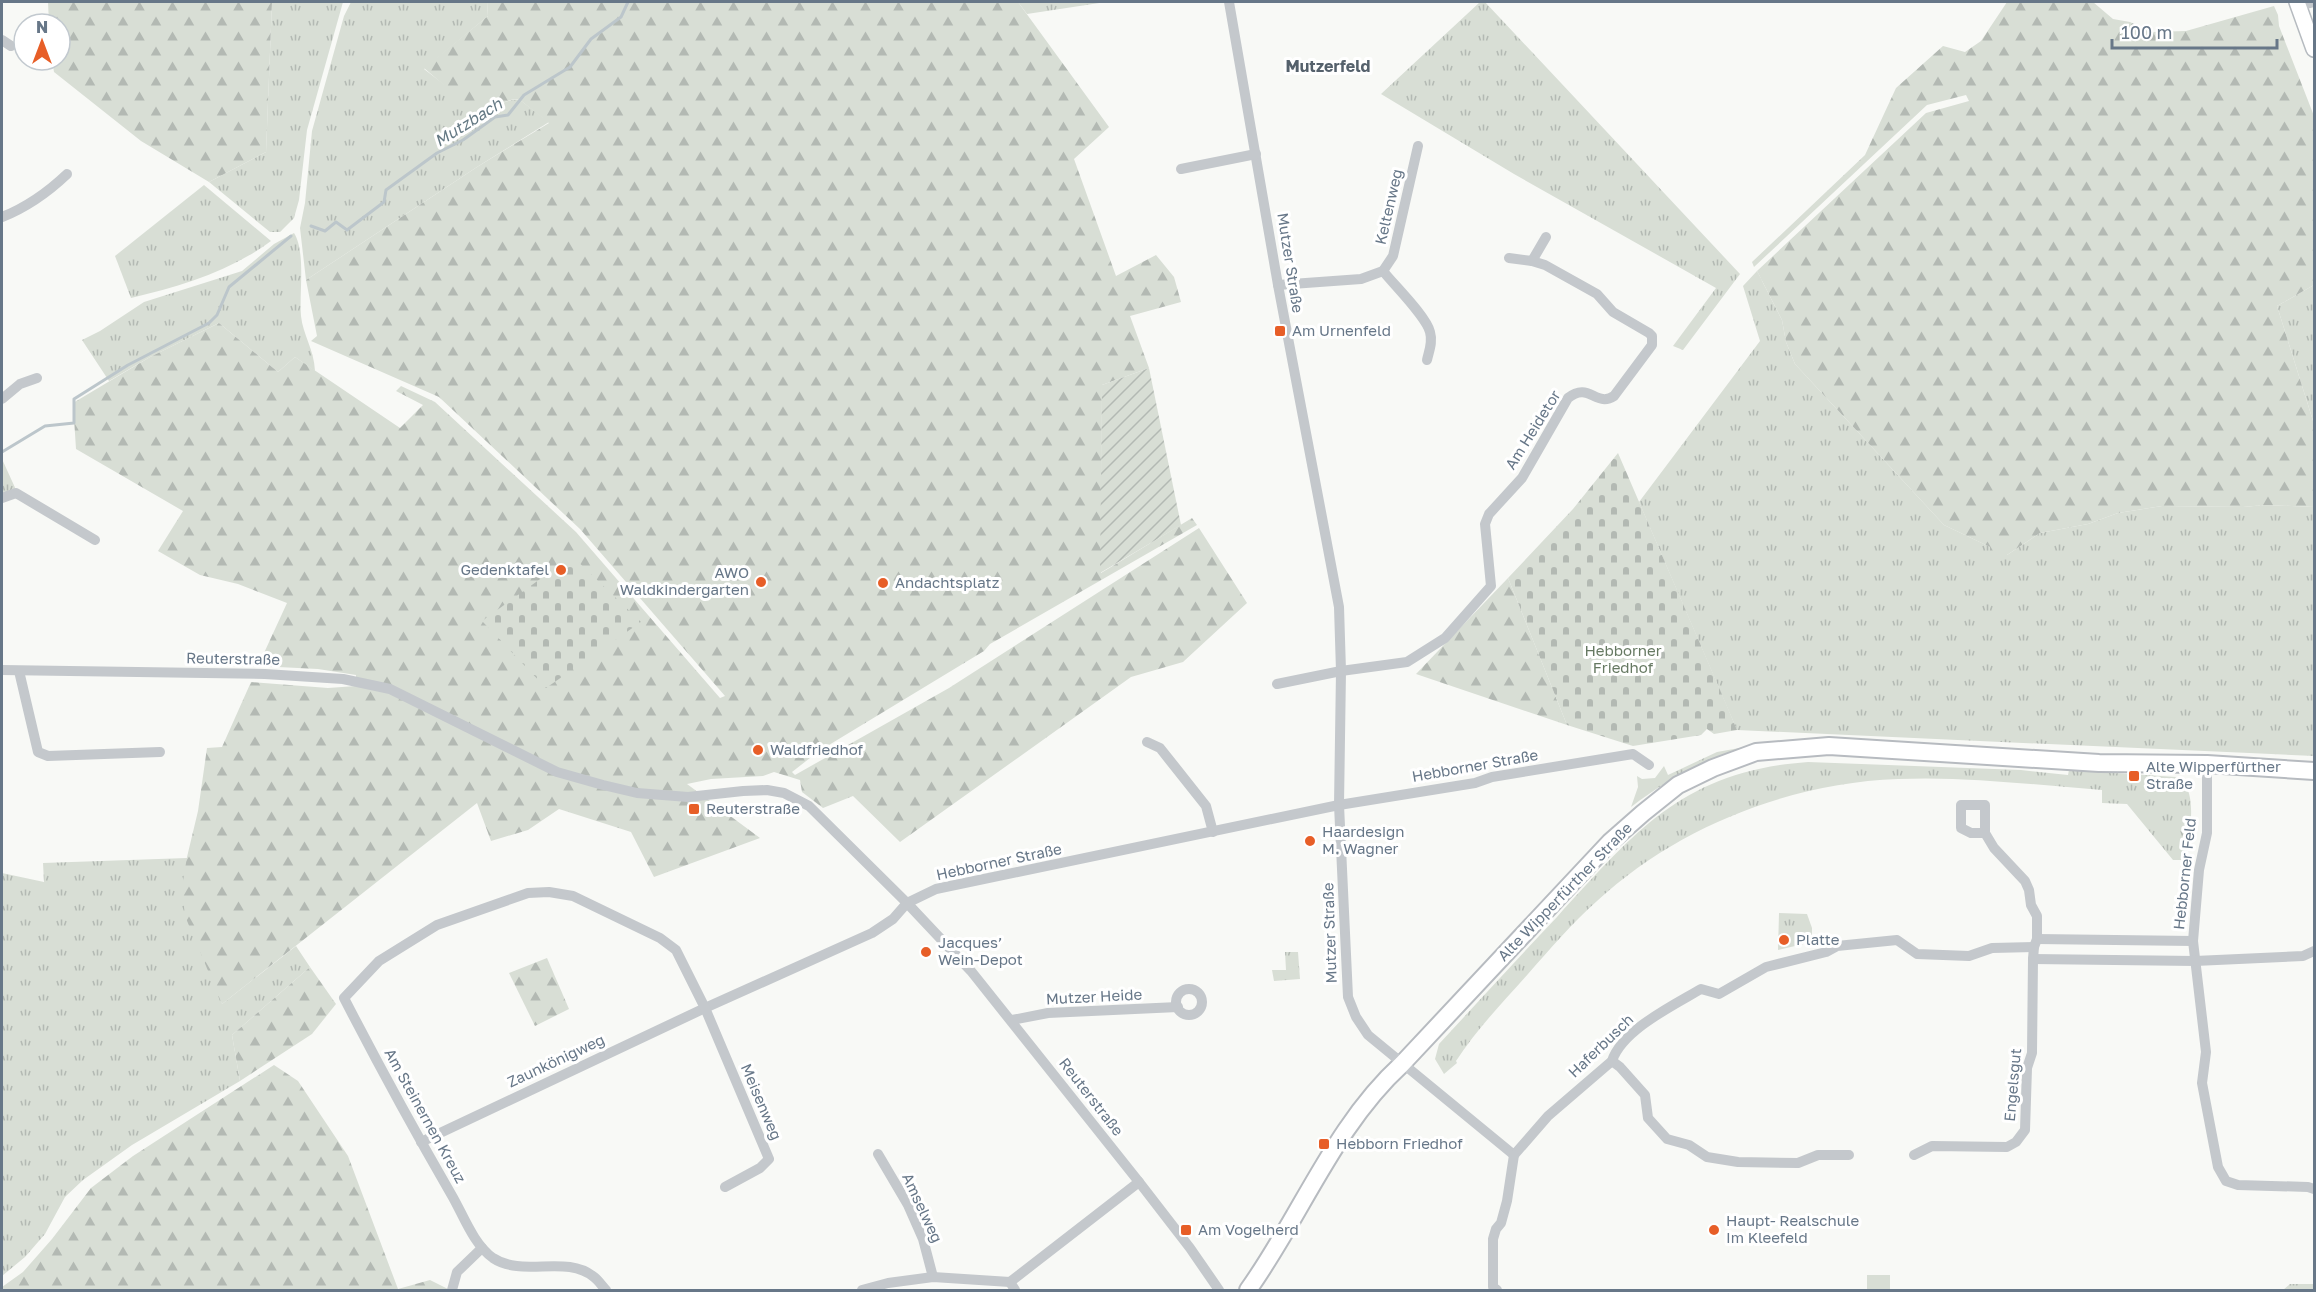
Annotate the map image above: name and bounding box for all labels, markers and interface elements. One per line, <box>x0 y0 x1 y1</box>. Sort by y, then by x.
north arrow <box>12 12 72 72</box>
scale bar <box>2112 12 2277 50</box>
text: N <box>36 17 48 37</box>
text: 100 m <box>2121 21 2172 43</box>
district label: Mutzerfeld <box>1286 56 1371 76</box>
water label: Mutzbach <box>431 93 506 151</box>
street label: Keltenweg <box>1371 167 1405 246</box>
street label: Mutzer Straße <box>1274 212 1308 314</box>
place label: Am Urnenfeld <box>1292 321 1391 339</box>
marker: Am Urnenfeld <box>1273 324 1287 338</box>
street label: Am Heidetor <box>1501 386 1564 472</box>
place label: Gedenktafel <box>460 560 549 578</box>
marker: Gedenktafel <box>554 563 568 577</box>
place label: AWO Waldkindergarten <box>620 563 749 598</box>
place label: Andachtsplatz <box>895 573 1000 591</box>
marker: AWO Waldkindergarten <box>754 575 768 589</box>
marker: Andachtsplatz <box>876 576 890 590</box>
park label: Hebborner Friedhof <box>1584 641 1662 676</box>
street label: Reuterstraße <box>186 648 280 668</box>
place label: Waldfriedhof <box>770 740 863 758</box>
marker: Waldfriedhof <box>751 743 765 757</box>
street label: Hebborner Straße <box>1410 745 1540 785</box>
place label: Alte Wipperfürther Straße <box>2146 757 2281 792</box>
marker: Alte Wipperfürther Straße <box>2127 769 2141 783</box>
place label: Reuterstraße <box>706 799 800 817</box>
marker: Reuterstraße <box>687 802 701 816</box>
street label: Hebborner Feld <box>2169 817 2199 931</box>
street label: Alte Wipperfürther Straße <box>1493 818 1635 964</box>
place label: Haardesign M. Wagner <box>1322 822 1404 857</box>
marker: Haardesign M. Wagner <box>1303 834 1317 848</box>
street label: Hebborner Straße <box>934 839 1063 883</box>
street label: Mutzer Straße <box>1318 882 1340 984</box>
place label: Platte <box>1796 930 1840 948</box>
place label: Jacques’ Wein-Depot <box>938 933 1023 968</box>
marker: Platte <box>1777 933 1791 947</box>
marker: Jacques’ Wein-Depot <box>919 945 933 959</box>
street label: Mutzer Heide <box>1045 984 1143 1008</box>
street label: Haferbusch <box>1564 1010 1637 1081</box>
street label: Zaunkönigweg <box>504 1030 607 1091</box>
street label: Am Steinernen Kreuz <box>381 1045 471 1186</box>
street label: Engelsgut <box>2000 1048 2024 1122</box>
street label: Reuterstraße <box>1056 1054 1128 1139</box>
street label: Meisenweg <box>738 1061 786 1143</box>
place label: Hebborn Friedhof <box>1336 1134 1463 1152</box>
marker: Hebborn Friedhof <box>1317 1137 1331 1151</box>
street label: Amselweg <box>899 1170 947 1245</box>
place label: Haupt- Realschule Im Kleefeld <box>1726 1211 1859 1246</box>
place label: Am Vogelherd <box>1198 1220 1299 1238</box>
marker: Am Vogelherd <box>1179 1223 1193 1237</box>
marker: Haupt- Realschule Im Kleefeld <box>1707 1223 1721 1237</box>

